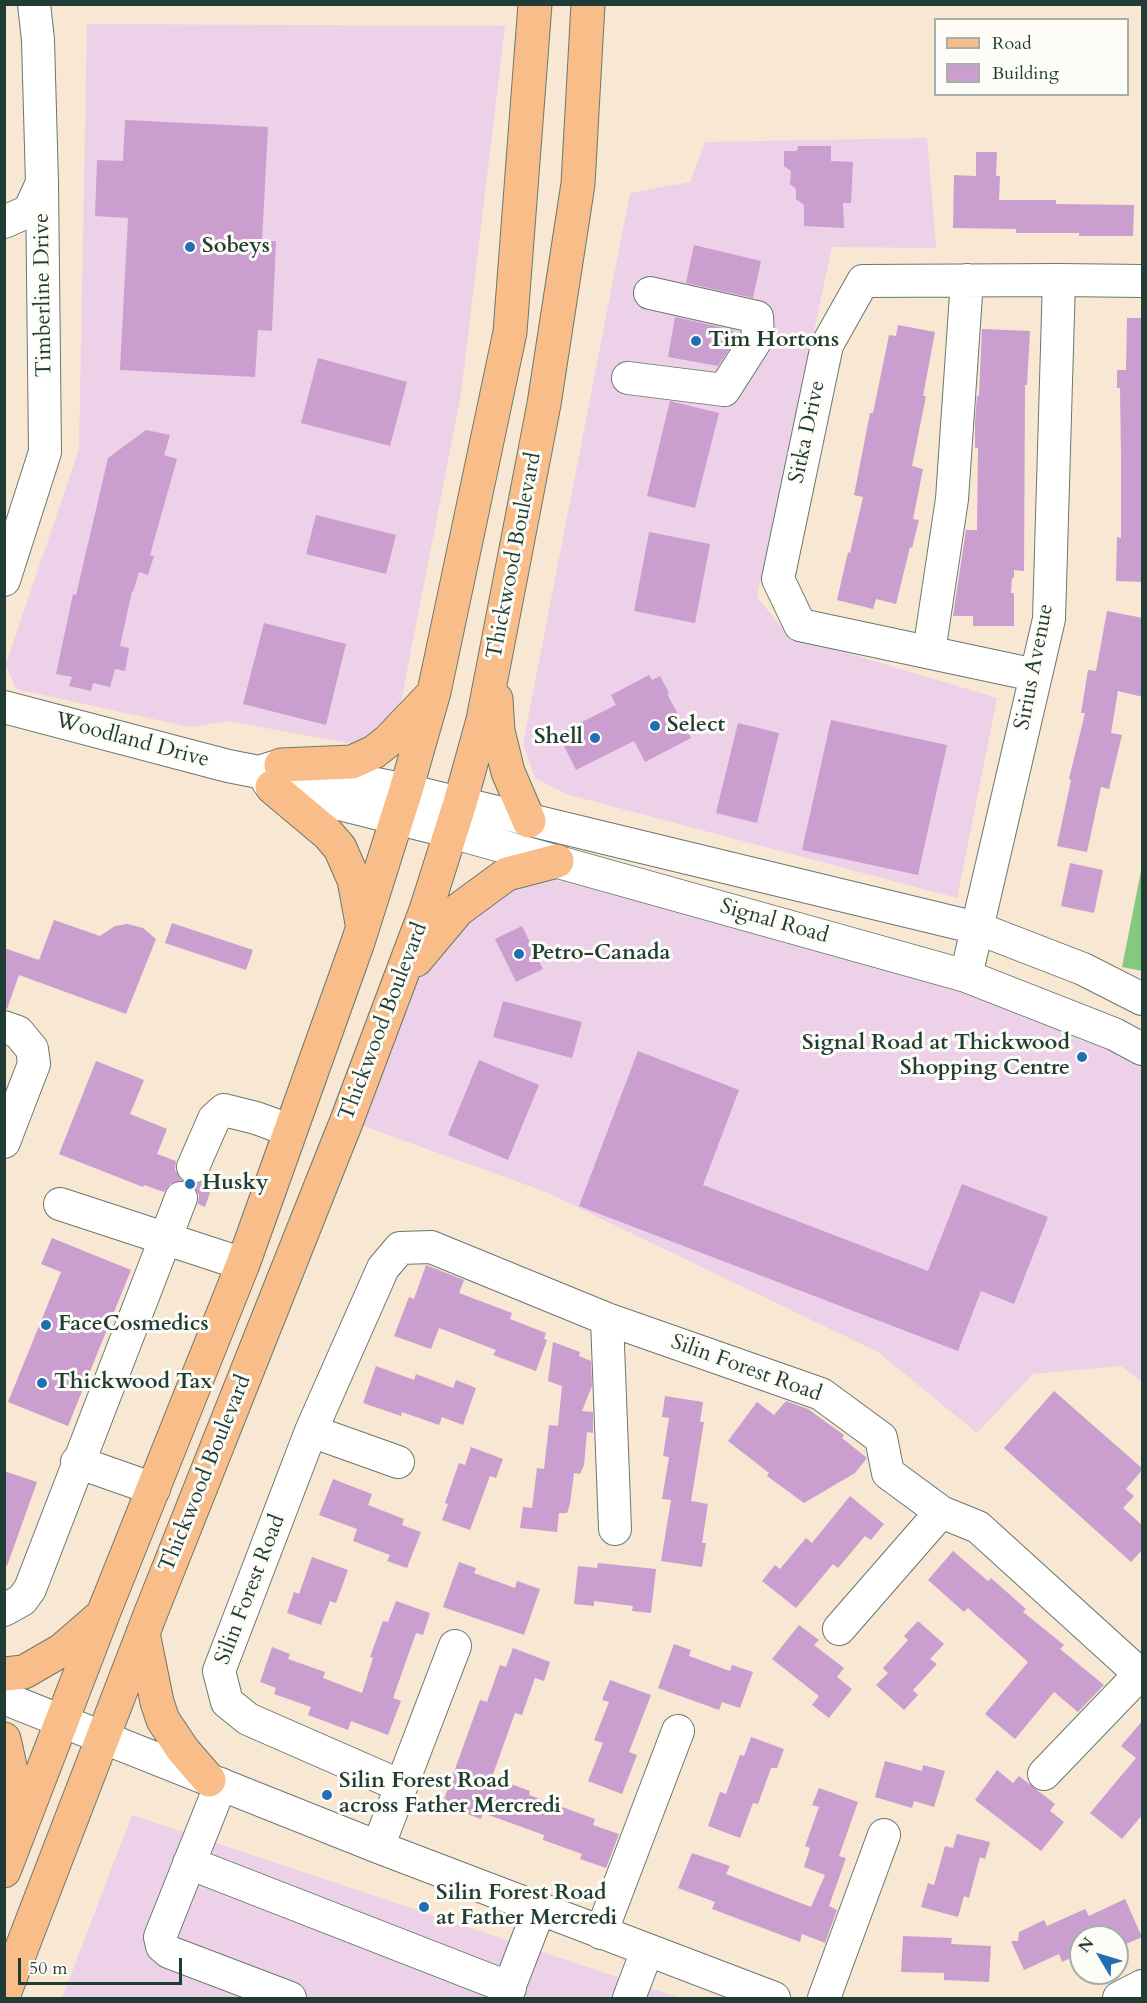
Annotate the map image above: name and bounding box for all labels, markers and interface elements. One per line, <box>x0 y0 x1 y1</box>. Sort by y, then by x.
legend <box>934 18 1129 96</box>
text: Road <box>992 31 1032 56</box>
text: Building <box>992 61 1059 86</box>
street label: Timberline Drive <box>29 213 59 377</box>
place label: Sobeys <box>202 234 270 260</box>
marker: Sobeys <box>183 240 197 254</box>
place label: Tim Hortons <box>708 328 839 354</box>
marker: Tim Hortons <box>689 334 703 348</box>
street label: Sitka Drive <box>784 378 832 486</box>
street label: Thickwood Boulevard <box>482 450 548 662</box>
street label: Sirius Avenue <box>1010 602 1060 732</box>
street label: Woodland Drive <box>52 708 212 774</box>
place label: Select <box>667 713 725 739</box>
marker: Select <box>648 719 662 733</box>
place label: Shell <box>534 725 583 751</box>
marker: Shell <box>588 731 602 745</box>
street label: Signal Road <box>717 894 831 950</box>
street label: Thickwood Boulevard <box>334 919 434 1125</box>
place label: Petro-Canada <box>531 941 671 967</box>
marker: Petro-Canada <box>512 947 526 961</box>
place label: Signal Road at Thickwood Shopping Centre <box>802 1031 1070 1082</box>
marker: Signal Road at Thickwood Shopping Centre <box>1075 1050 1089 1064</box>
place label: Husky <box>202 1171 269 1197</box>
marker: Husky <box>183 1177 197 1191</box>
place label: FaceCosmedics <box>58 1312 209 1338</box>
marker: FaceCosmedics <box>39 1318 53 1332</box>
street label: Silin Forest Road <box>667 1330 825 1408</box>
place label: Thickwood Tax <box>54 1370 212 1396</box>
street label: Thickwood Boulevard <box>154 1372 258 1576</box>
marker: Thickwood Tax <box>35 1376 49 1390</box>
street label: Silin Forest Road <box>210 1511 292 1669</box>
place label: Silin Forest Road across Father Mercredi <box>339 1769 561 1820</box>
marker: Silin Forest Road across Father Mercredi <box>320 1788 334 1802</box>
place label: Silin Forest Road at Father Mercredi <box>436 1881 617 1933</box>
marker: Silin Forest Road at Father Mercredi <box>417 1900 431 1914</box>
north arrow <box>1069 1925 1129 1985</box>
text: N <box>1073 1933 1099 1957</box>
scale bar <box>21 1946 184 1984</box>
text: 50 m <box>29 1956 68 1981</box>

